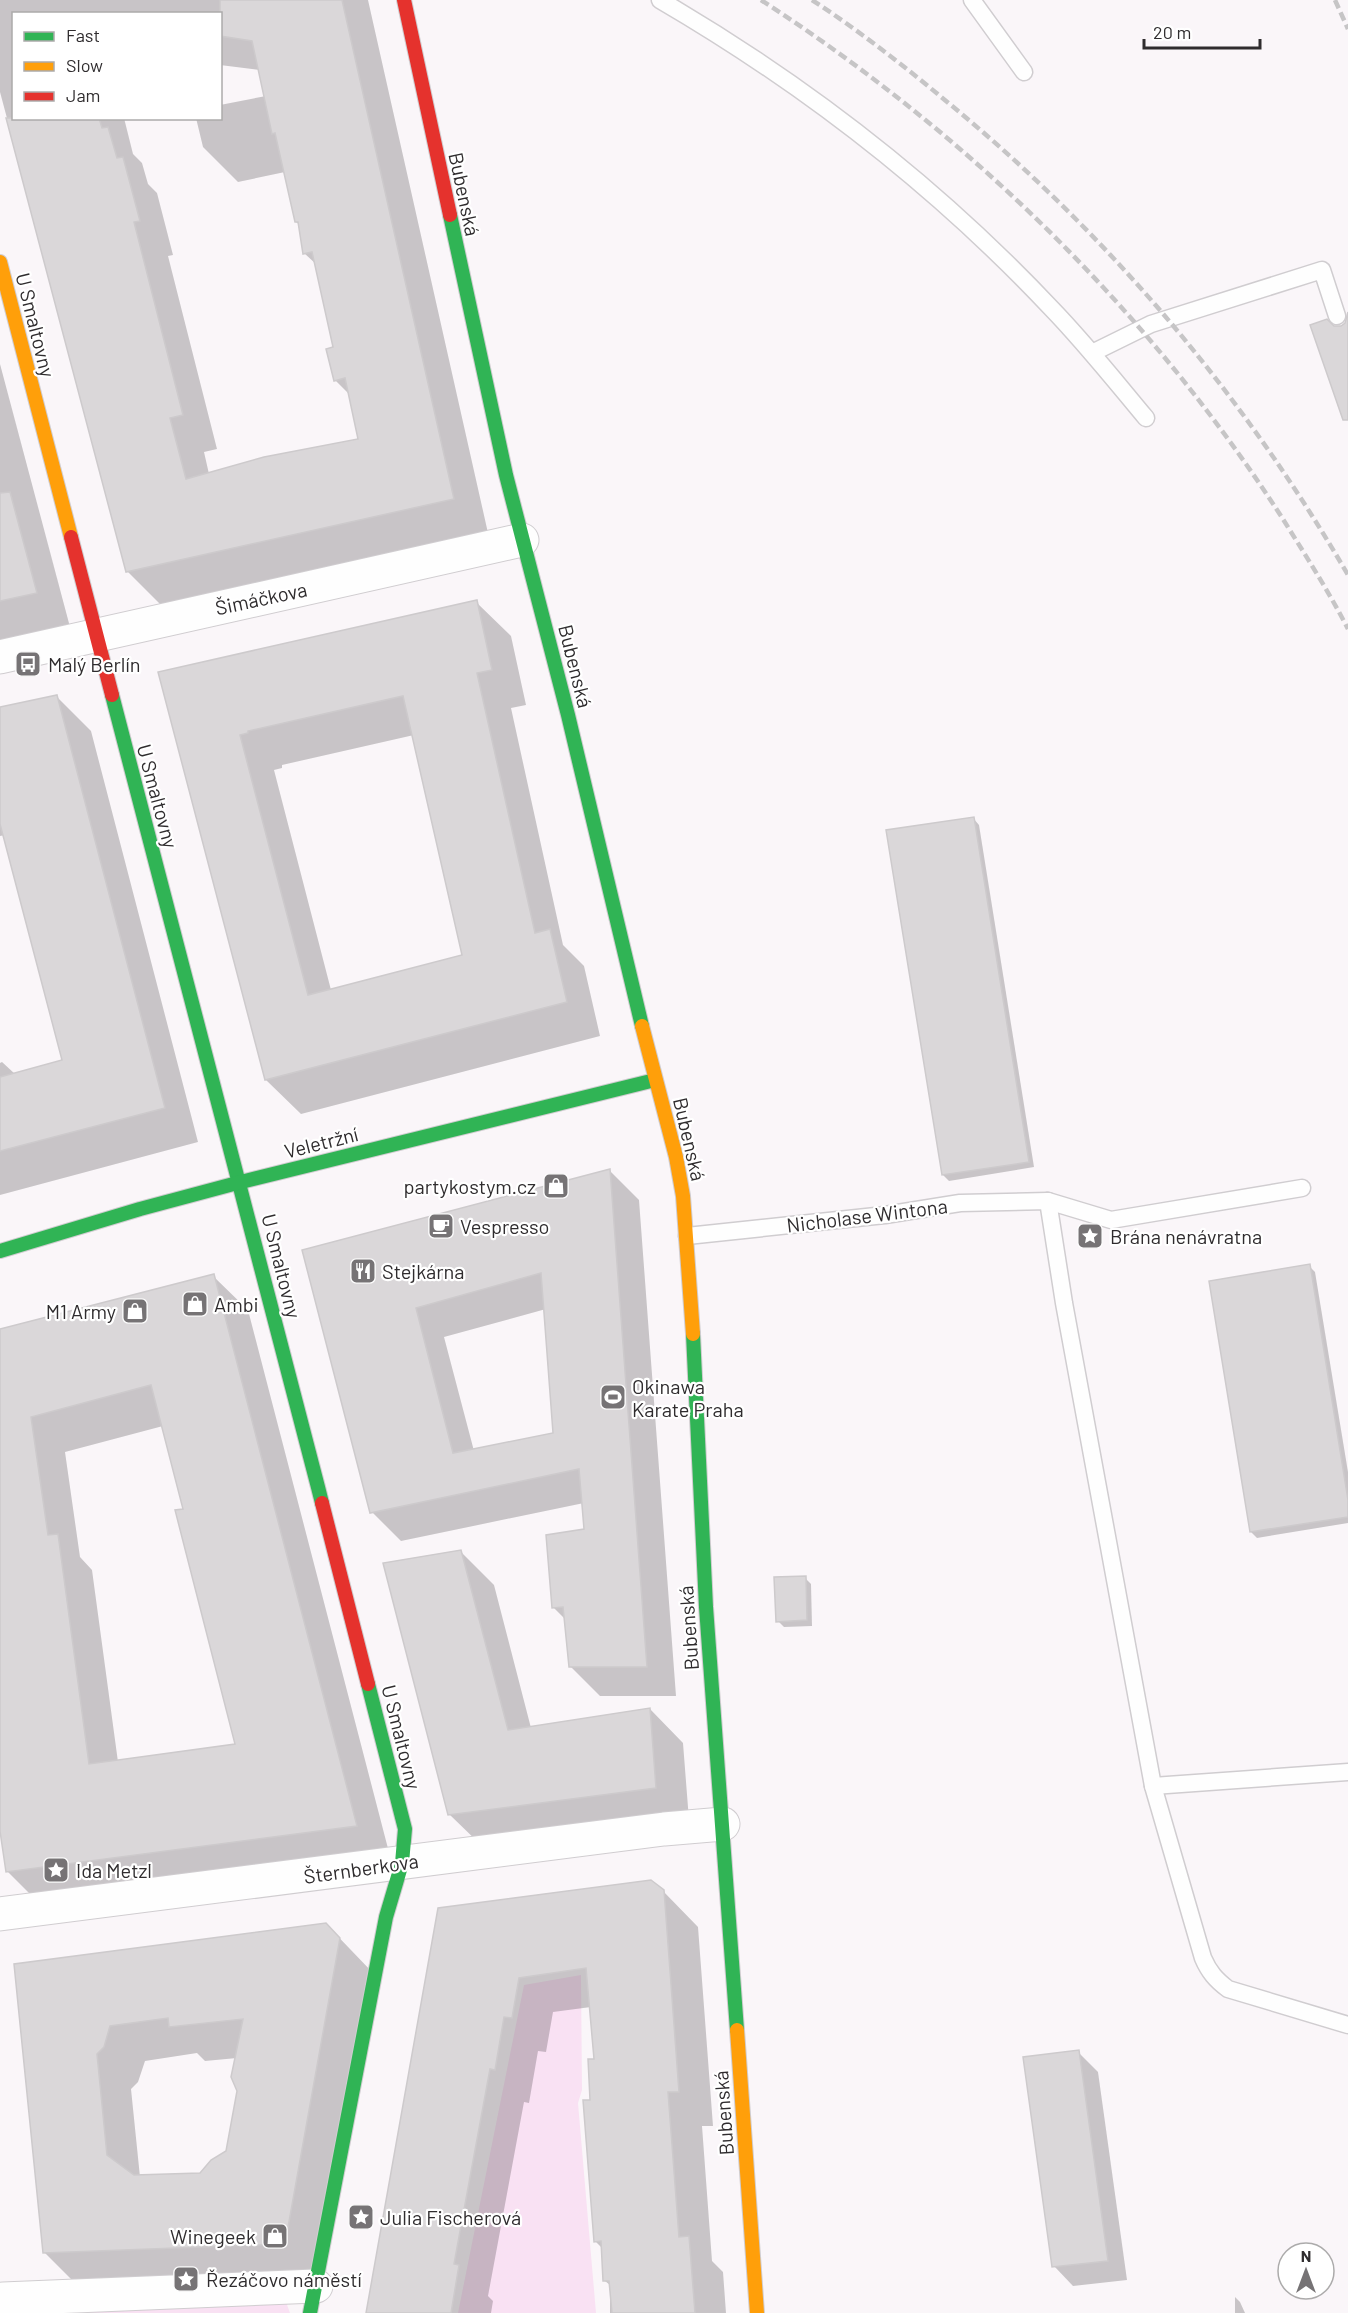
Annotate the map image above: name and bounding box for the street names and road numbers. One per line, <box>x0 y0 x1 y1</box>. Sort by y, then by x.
street label: Bubenská <box>444 150 486 238</box>
street label: U Smaltovny <box>11 270 61 380</box>
street label: Šimáčkova <box>213 577 309 619</box>
street label: Bubenská <box>554 622 598 710</box>
street label: U Smaltovny <box>133 741 183 851</box>
street label: Bubenská <box>669 1095 711 1183</box>
street label: Veletržní <box>282 1121 360 1163</box>
street label: Nicholase Wintona <box>785 1193 949 1237</box>
street label: U Smaltovny <box>257 1211 307 1321</box>
street label: Bubenská <box>673 1585 703 1671</box>
street label: U Smaltovny <box>377 1682 427 1792</box>
street label: Šternberkova <box>302 1848 420 1888</box>
street label: Bubenská <box>708 2070 738 2156</box>

